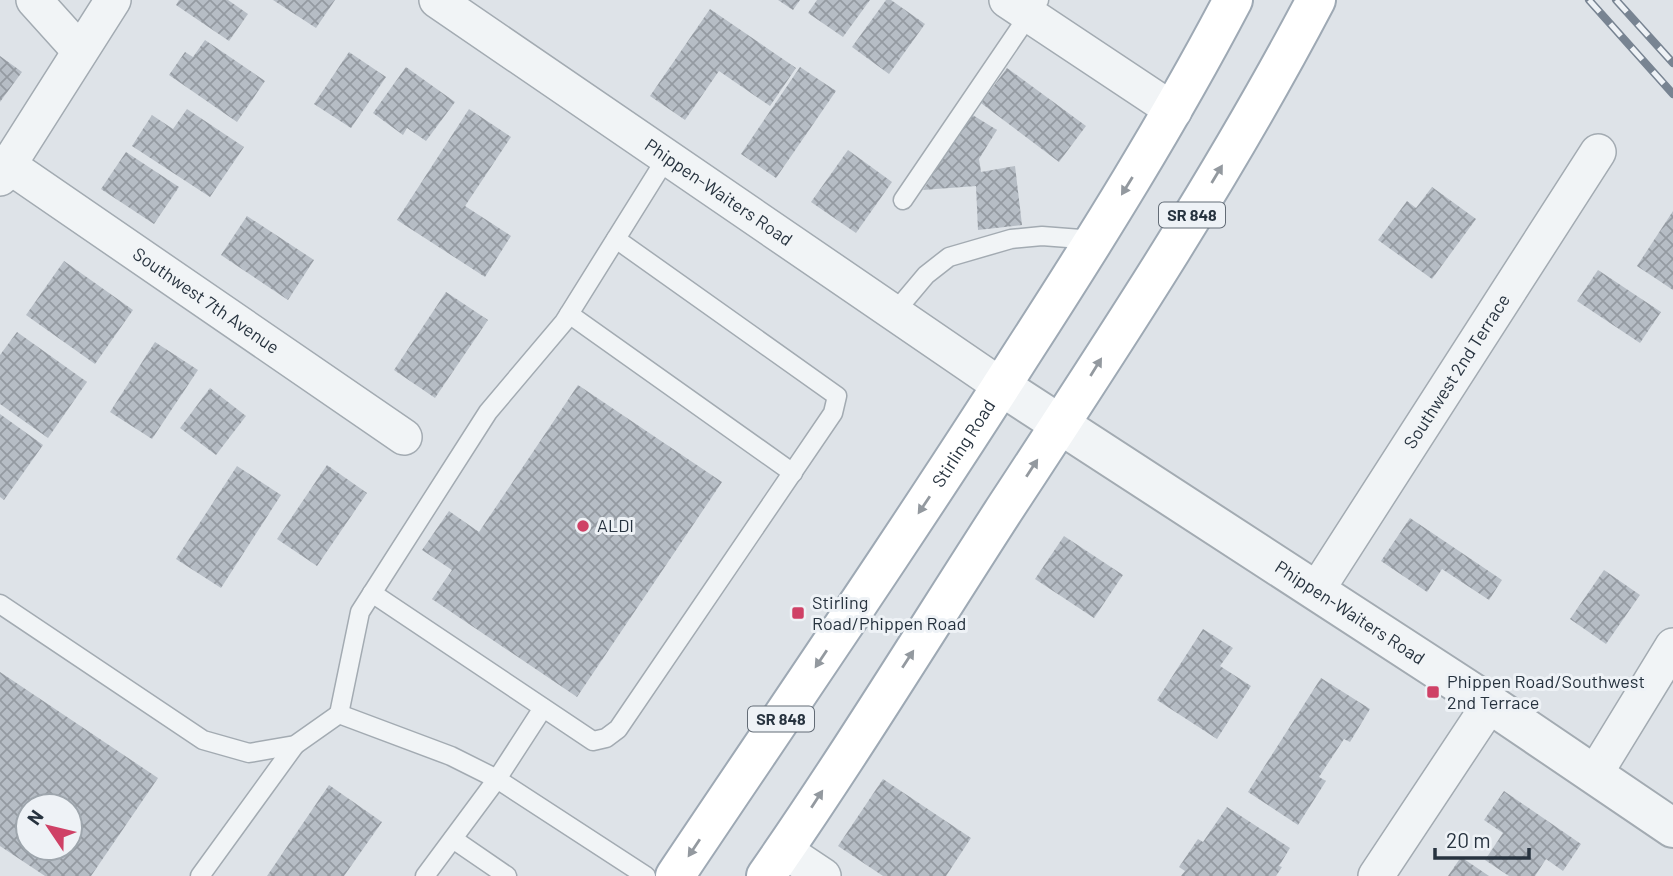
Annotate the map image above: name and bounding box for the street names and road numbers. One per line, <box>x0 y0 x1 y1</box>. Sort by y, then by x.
street label: Phippen-Waiters Road <box>641 133 797 250</box>
road number: SR 848 <box>1159 202 1225 228</box>
street label: Southwest 7th Avenue <box>129 242 284 358</box>
street label: Southwest 2nd Terrace <box>1398 289 1514 452</box>
street label: Stirling Road <box>927 395 999 491</box>
street label: Phippen-Waiters Road <box>1271 555 1429 669</box>
road number: SR 848 <box>748 706 814 732</box>

